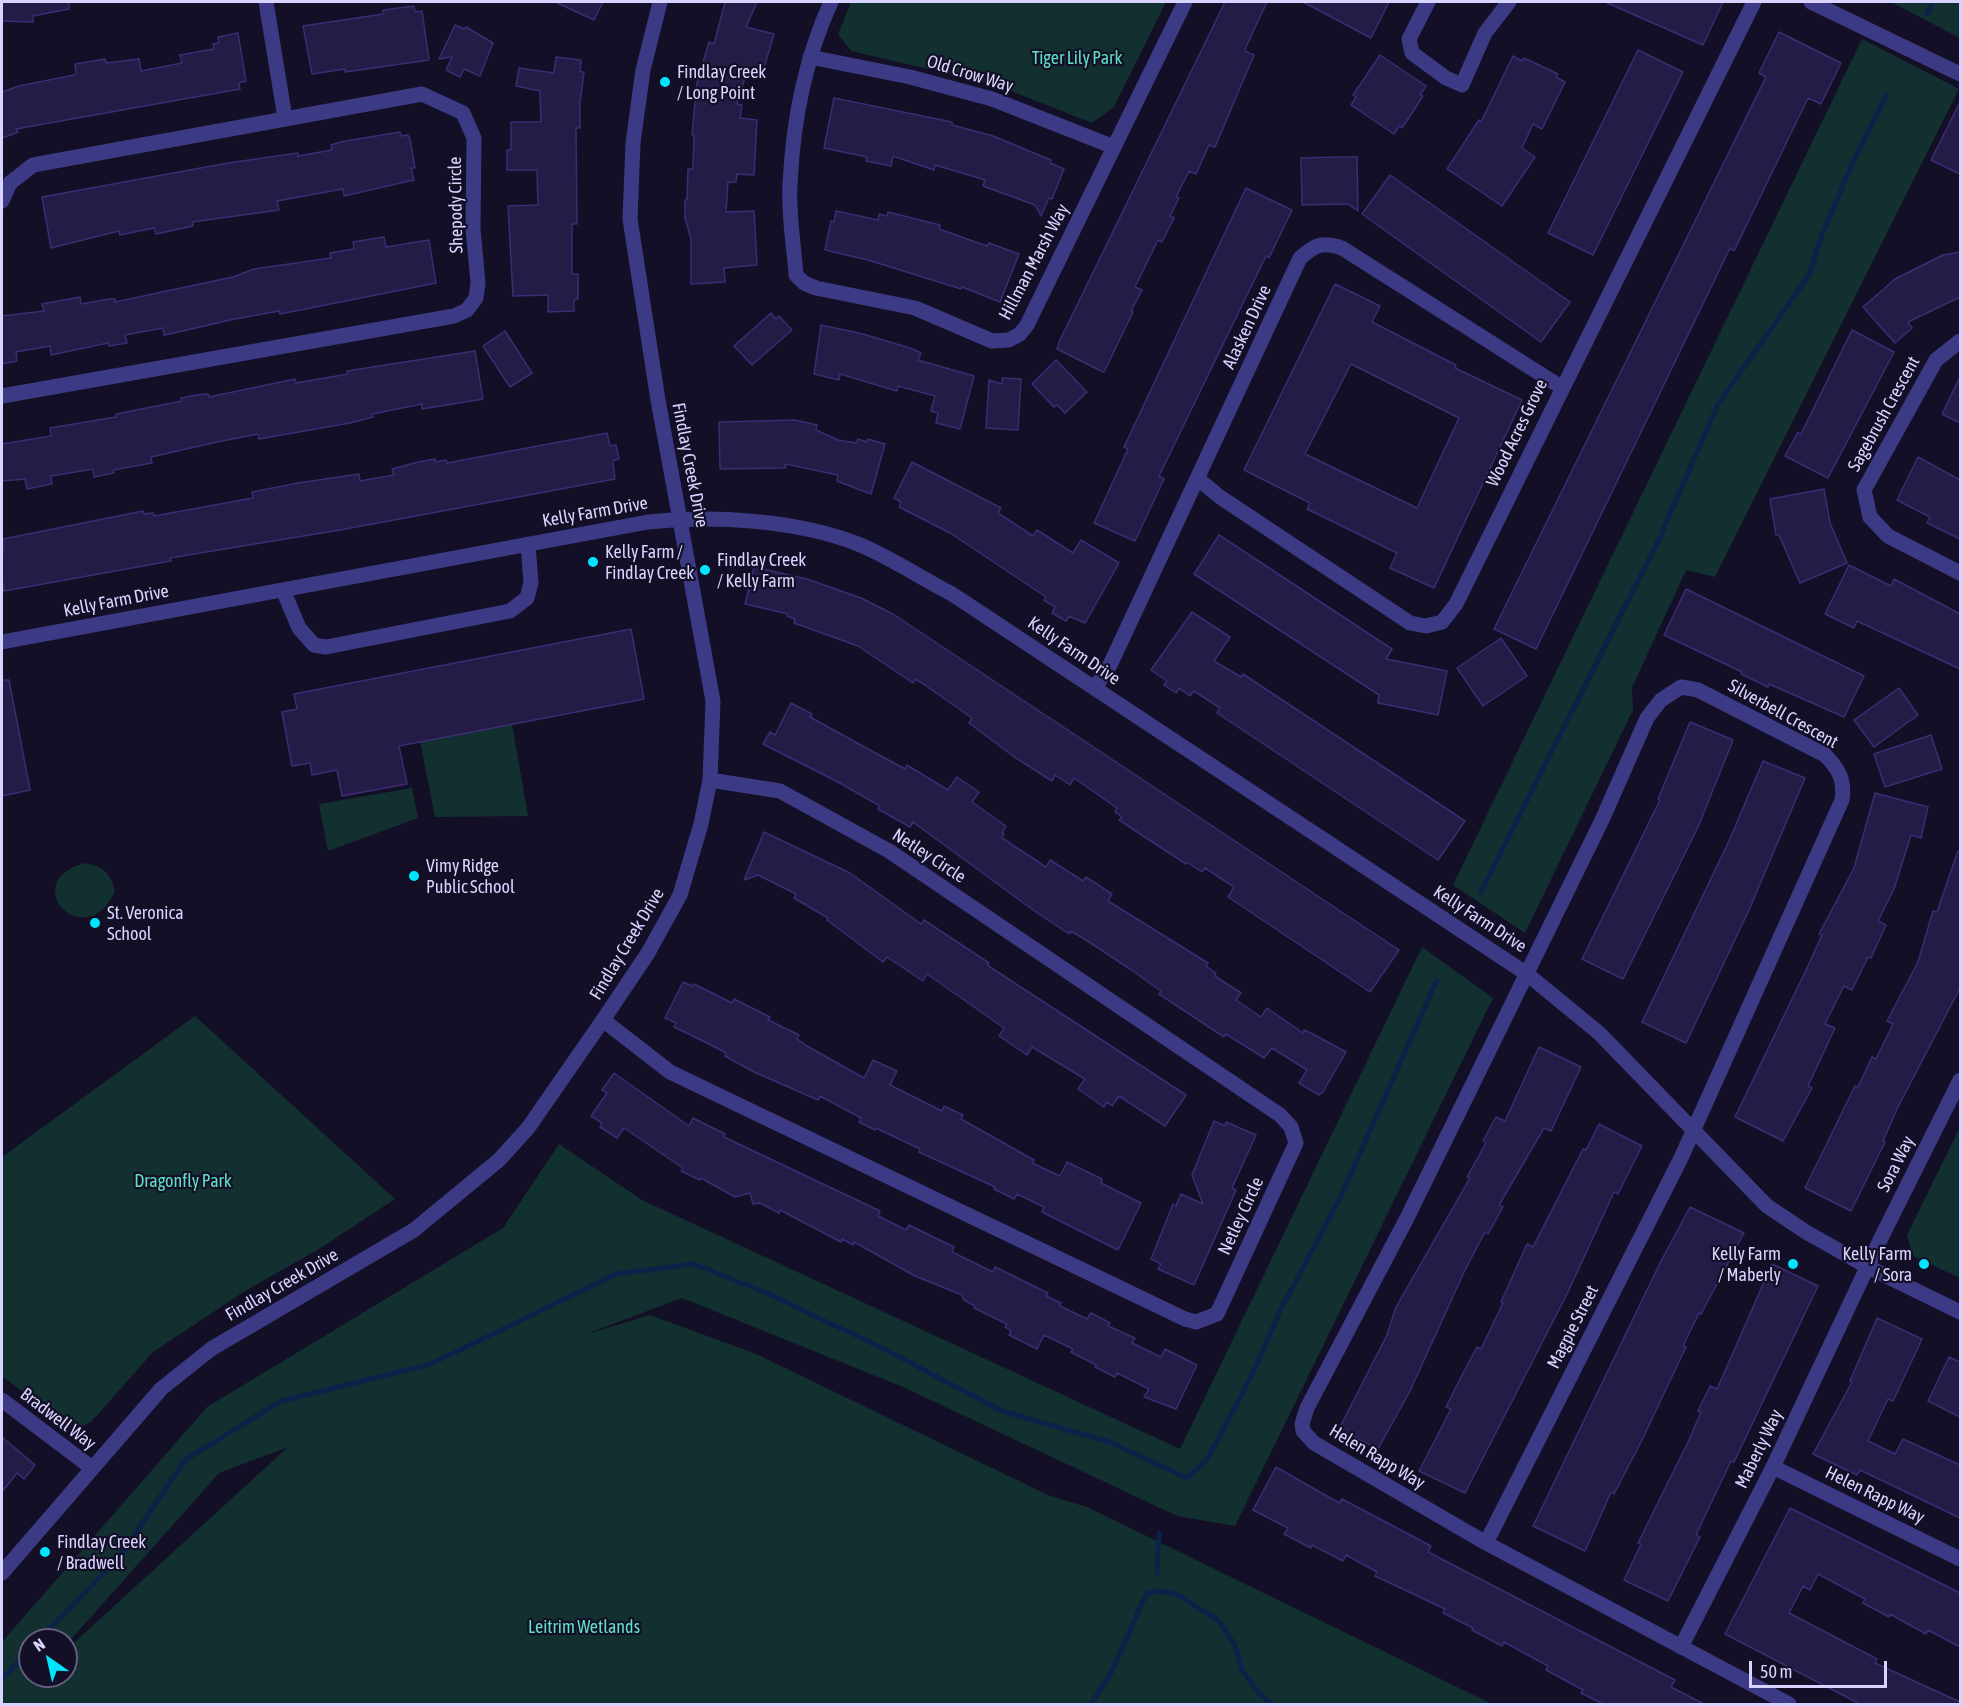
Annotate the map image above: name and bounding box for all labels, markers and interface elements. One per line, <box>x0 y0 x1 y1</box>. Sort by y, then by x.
park label: Tiger Lily Park <box>1032 47 1122 69</box>
street label: Old Crow Way <box>924 51 1016 97</box>
place label: Findlay Creek / Long Point <box>677 61 766 104</box>
marker: Findlay Creek / Long Point <box>658 75 672 89</box>
street label: Shepody Circle <box>444 156 468 254</box>
street label: Hillman Marsh Way <box>994 200 1074 324</box>
street label: Alasken Drive <box>1218 282 1276 372</box>
street label: Sagebrush Crescent <box>1843 353 1925 475</box>
street label: Wood Acres Grove <box>1482 376 1552 490</box>
street label: Findlay Creek Drive <box>667 401 713 529</box>
street label: Kelly Farm Drive <box>541 492 649 532</box>
place label: Kelly Farm / Findlay Creek <box>605 541 694 584</box>
place label: Findlay Creek / Kelly Farm <box>717 549 806 592</box>
marker: Kelly Farm / Findlay Creek <box>586 555 600 569</box>
marker: Findlay Creek / Kelly Farm <box>698 563 712 577</box>
street label: Kelly Farm Drive <box>62 580 170 622</box>
street label: Kelly Farm Drive <box>1024 612 1124 690</box>
street label: Silverbell Crescent <box>1724 675 1842 753</box>
street label: Netley Circle <box>888 824 970 888</box>
place label: Vimy Ridge Public School <box>426 855 515 898</box>
marker: Vimy Ridge Public School <box>407 869 421 883</box>
street label: Kelly Farm Drive <box>1429 881 1531 957</box>
street label: Findlay Creek Drive <box>585 884 669 1004</box>
place label: St. Veronica School <box>107 902 184 944</box>
marker: St. Veronica School <box>88 916 102 930</box>
street label: Sora Way <box>1873 1132 1919 1196</box>
park label: Dragonfly Park <box>134 1170 232 1192</box>
street label: Netley Circle <box>1214 1174 1268 1258</box>
place label: Kelly Farm / Maberly <box>1712 1243 1781 1286</box>
place label: Kelly Farm / Sora <box>1843 1243 1912 1286</box>
street label: Findlay Creek Drive <box>222 1244 342 1326</box>
marker: Kelly Farm / Maberly <box>1786 1257 1800 1271</box>
marker: Kelly Farm / Sora <box>1917 1257 1931 1271</box>
street label: Magpie Street <box>1543 1282 1603 1372</box>
street label: Bradwell Way <box>16 1383 100 1455</box>
street label: Maberly Way <box>1731 1406 1787 1492</box>
street label: Helen Rapp Way <box>1325 1420 1429 1494</box>
street label: Helen Rapp Way <box>1822 1462 1928 1528</box>
place label: Findlay Creek / Bradwell <box>57 1531 146 1574</box>
marker: Findlay Creek / Bradwell <box>38 1545 52 1559</box>
park label: Leitrim Wetlands <box>528 1616 640 1638</box>
north arrow <box>18 1628 78 1688</box>
text: N <box>30 1635 48 1655</box>
scale bar <box>1752 1649 1890 1687</box>
text: 50 m <box>1760 1661 1792 1682</box>

